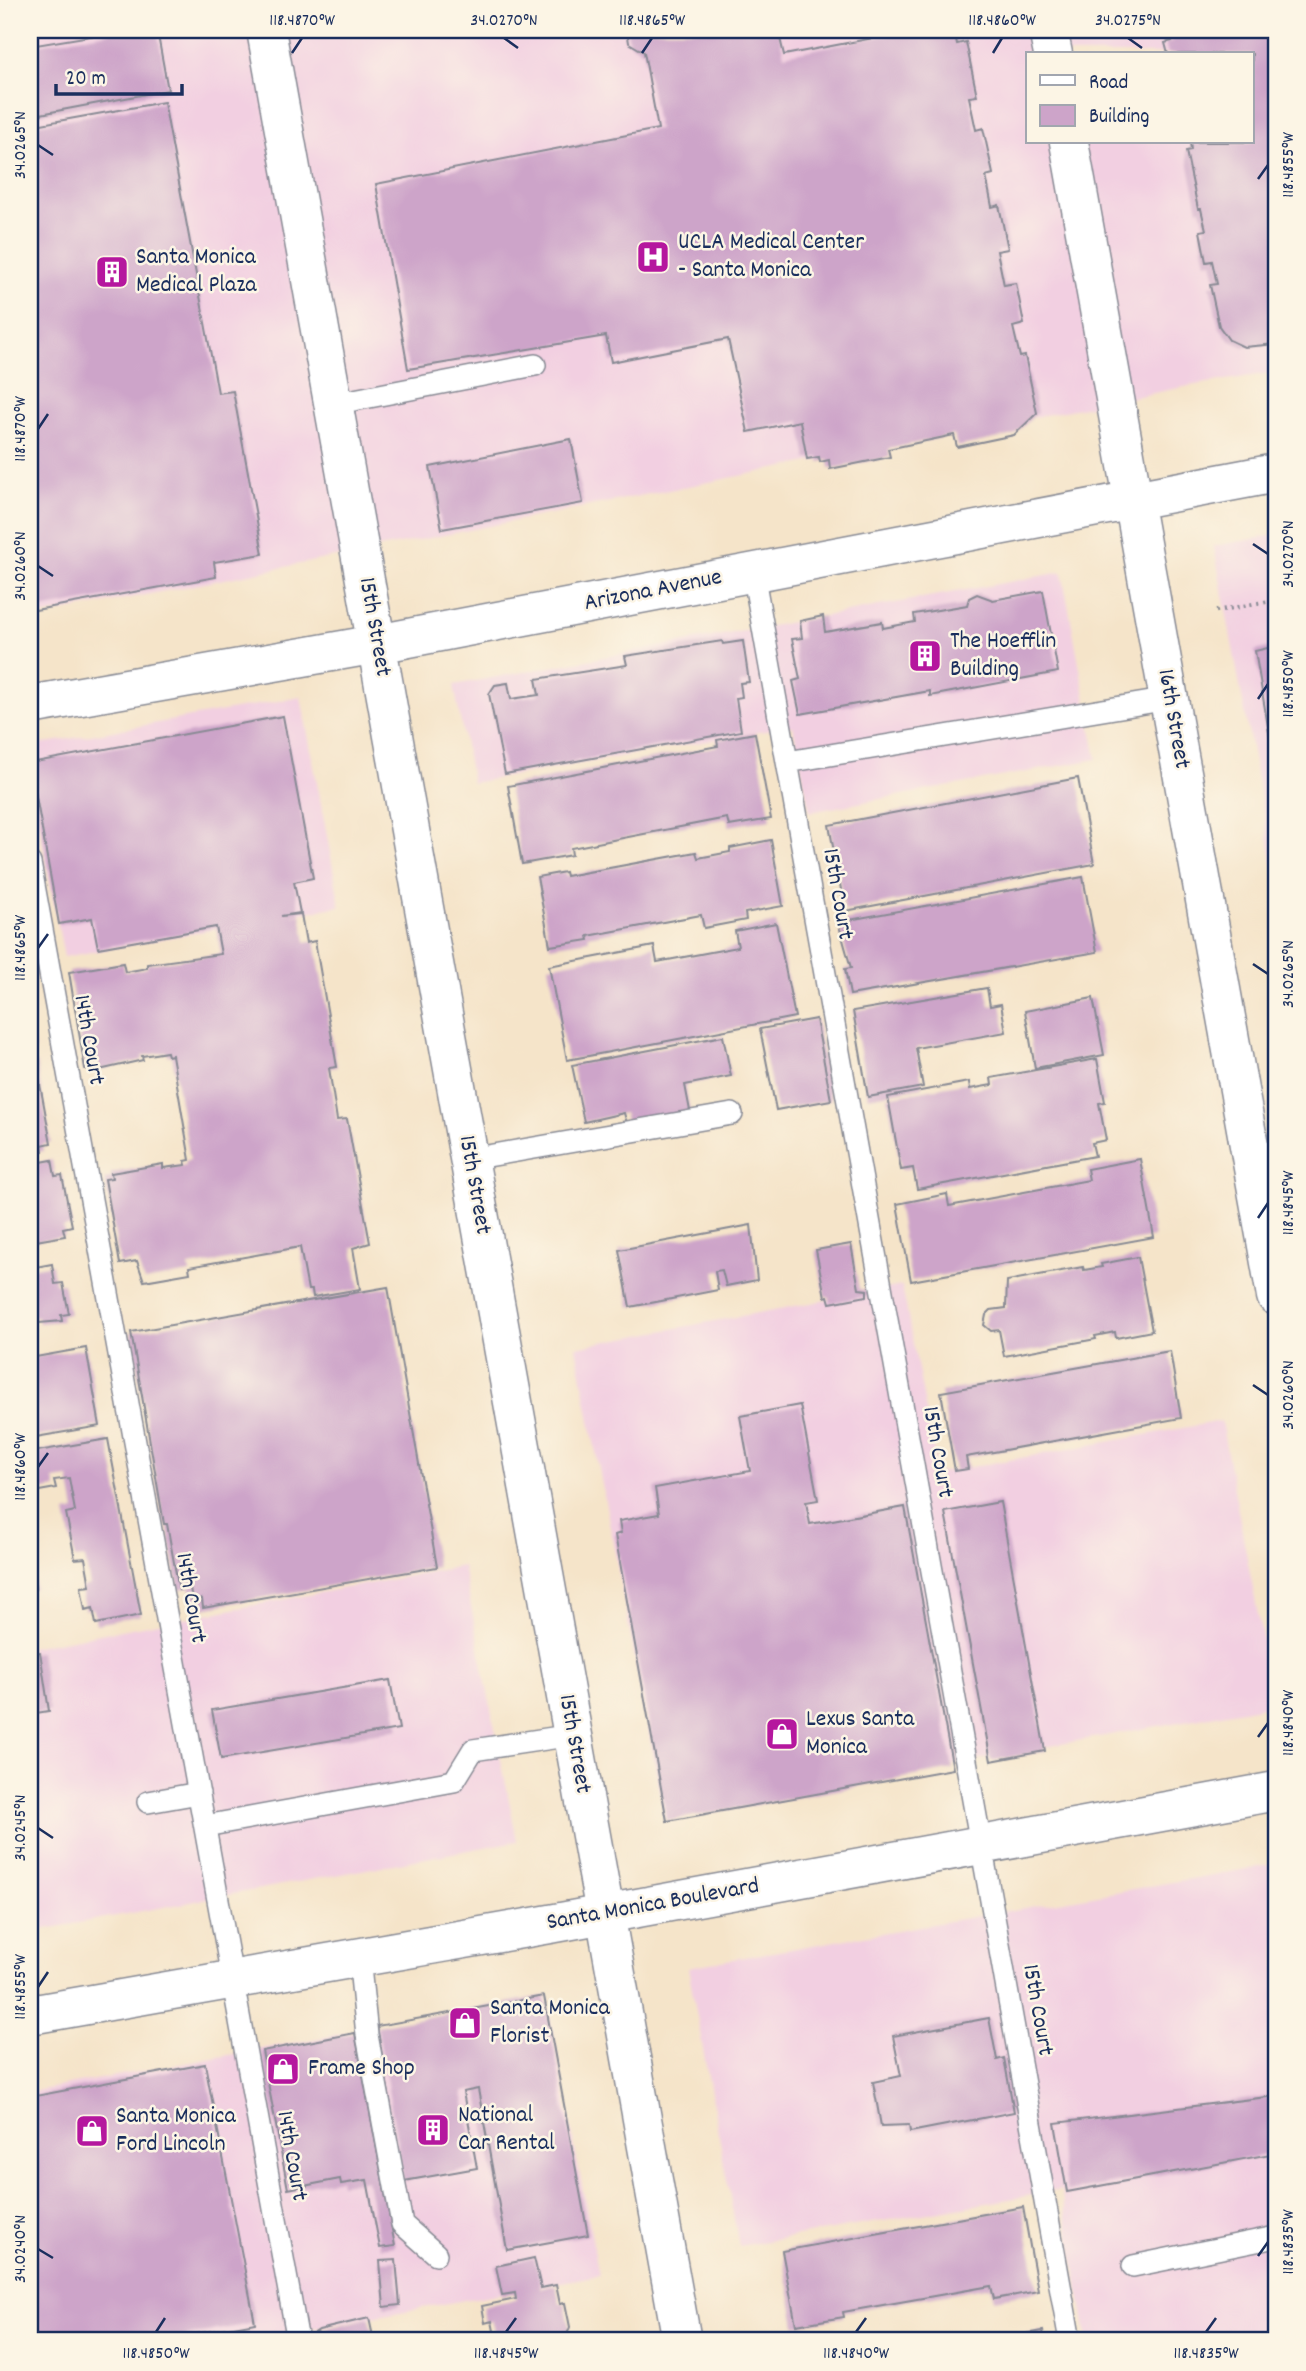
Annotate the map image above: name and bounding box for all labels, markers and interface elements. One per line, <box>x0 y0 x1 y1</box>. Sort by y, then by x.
text: 118.4870°W <box>269 9 335 34</box>
text: 34.0270°N <box>470 9 538 34</box>
text: 118.4865°W <box>619 9 686 34</box>
text: 118.4860°W <box>968 9 1036 34</box>
text: 34.0275°N <box>1095 9 1161 34</box>
scale bar <box>56 52 182 96</box>
legend <box>1026 52 1254 144</box>
text: 20 m <box>66 65 106 95</box>
text: Road <box>1089 69 1128 99</box>
text: Building <box>1089 103 1149 133</box>
text: 34.0265°N <box>9 111 34 179</box>
text: 118.4855°W <box>1277 132 1302 198</box>
place label: UCLA Medical Center - Santa Monica <box>678 226 864 288</box>
hospital icon: UCLA Medical Center - Santa Monica <box>634 238 672 276</box>
place label: Santa Monica Medical Plaza <box>136 241 257 303</box>
building icon: Santa Monica Medical Plaza <box>93 253 131 291</box>
text: 118.4870°W <box>9 396 34 462</box>
text: 34.0270°N <box>1277 520 1302 588</box>
text: 34.0260°N <box>9 531 34 601</box>
street label: Arizona Avenue <box>581 561 725 621</box>
street label: 15th Street <box>349 575 399 679</box>
place label: The Hoefflin Building <box>950 625 1056 687</box>
building icon: The Hoefflin Building <box>906 637 944 675</box>
text: 118.4850°W <box>1277 650 1302 718</box>
street label: 16th Street <box>1148 666 1199 772</box>
street label: 15th Court <box>812 846 862 943</box>
text: 118.4865°W <box>9 914 34 981</box>
text: 34.0265°N <box>1277 940 1302 1008</box>
street label: 14th Court <box>63 992 113 1088</box>
street label: 15th Street <box>449 1133 499 1237</box>
text: 118.4845°W <box>1277 1170 1302 1235</box>
text: 34.0260°N <box>1277 1360 1302 1430</box>
street label: 15th Court <box>912 1404 962 1501</box>
text: 118.4860°W <box>9 1433 34 1501</box>
street label: 14th Court <box>165 1550 215 1646</box>
text: 118.4840°W <box>1277 1689 1302 1756</box>
street label: 15th Street <box>549 1692 599 1796</box>
place label: Lexus Santa Monica <box>806 1703 915 1765</box>
shop icon: Lexus Santa Monica <box>763 1715 801 1753</box>
text: 34.0245°N <box>9 1795 34 1861</box>
street label: Santa Monica Boulevard <box>544 1870 762 1940</box>
text: 118.4855°W <box>9 1954 34 2020</box>
street label: 15th Court <box>1012 1962 1062 2059</box>
place label: Santa Monica Florist <box>490 1992 610 2054</box>
shop icon: Santa Monica Florist <box>446 2004 484 2042</box>
shop icon: Frame Shop <box>264 2050 302 2088</box>
place label: Frame Shop <box>308 2052 415 2086</box>
place label: National Car Rental <box>458 2099 555 2161</box>
place label: Santa Monica Ford Lincoln <box>116 2100 236 2162</box>
street label: 14th Court <box>266 2108 316 2204</box>
building icon: National Car Rental <box>414 2111 452 2149</box>
shop icon: Santa Monica Ford Lincoln <box>73 2112 111 2150</box>
text: 118.4835°W <box>1277 2209 1302 2275</box>
text: 34.0240°N <box>9 2215 34 2283</box>
text: 118.4850°W <box>122 2342 190 2367</box>
text: 118.4845°W <box>474 2342 539 2367</box>
text: 118.4840°W <box>823 2342 890 2367</box>
text: 118.4835°W <box>1173 2342 1239 2367</box>

